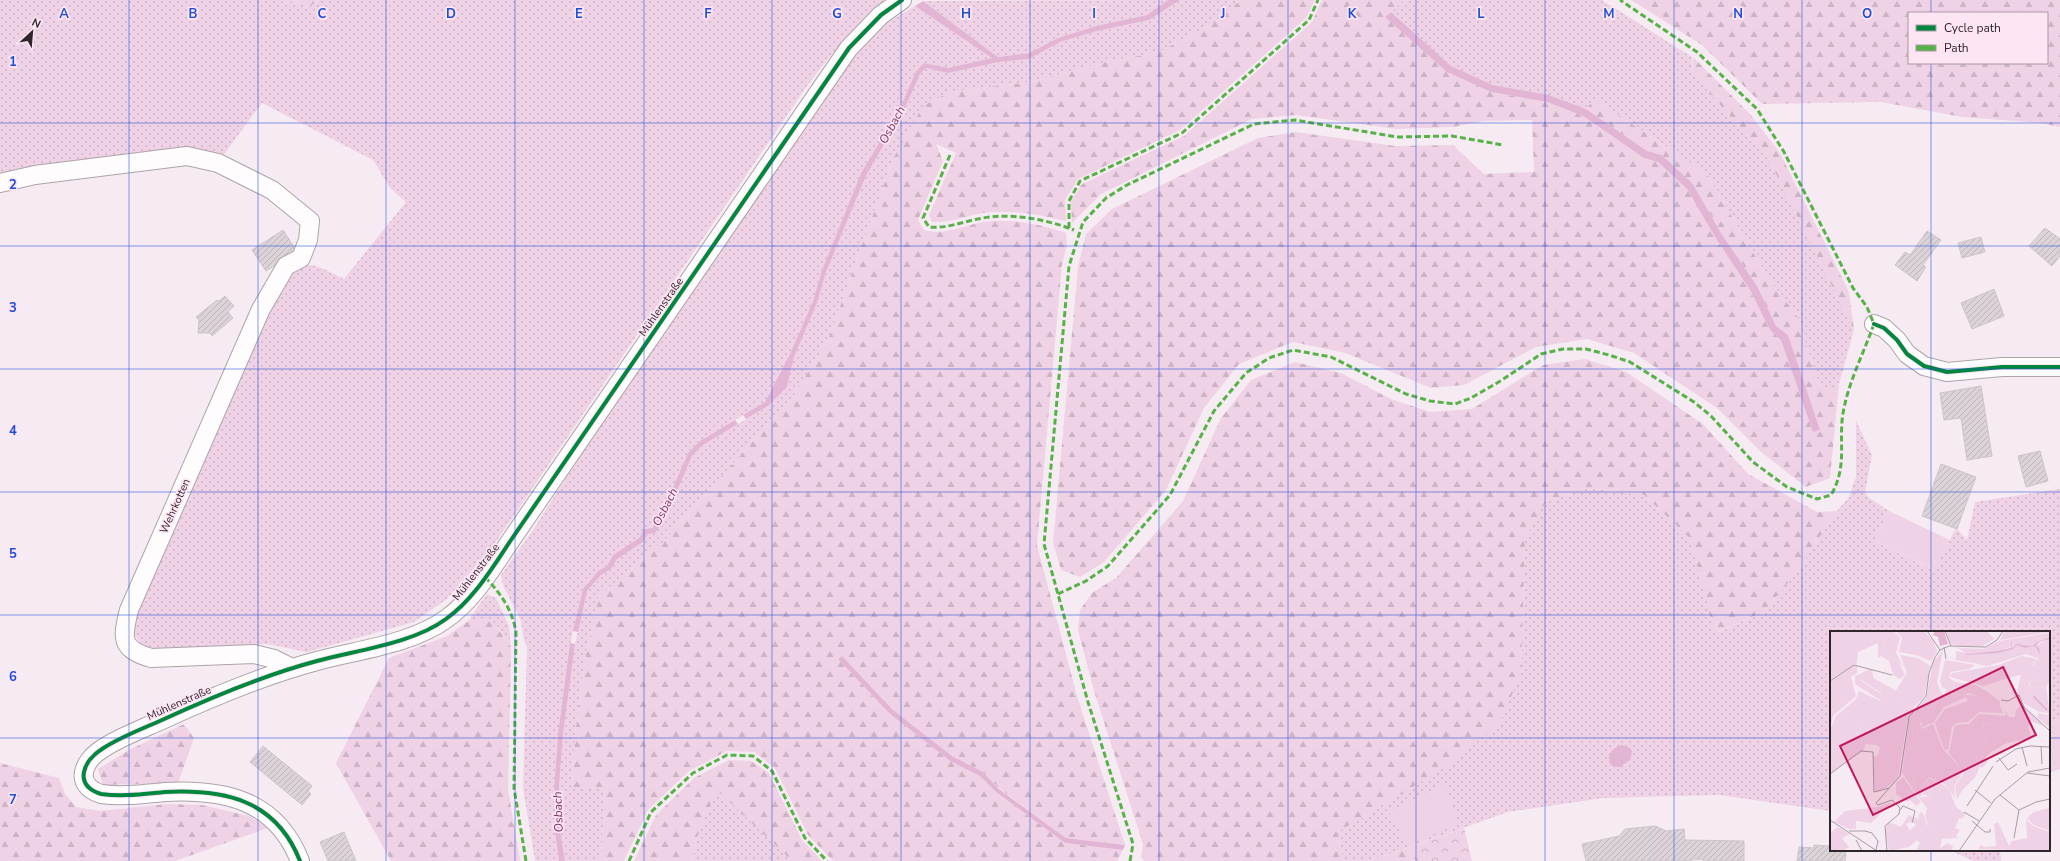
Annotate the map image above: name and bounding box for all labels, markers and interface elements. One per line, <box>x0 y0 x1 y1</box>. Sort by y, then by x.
text: A <box>59 5 69 23</box>
text: B <box>189 5 198 23</box>
text: C <box>318 5 327 23</box>
text: D <box>446 5 456 23</box>
text: E <box>575 5 583 23</box>
text: F <box>704 5 712 23</box>
text: G <box>832 5 842 23</box>
text: H <box>961 5 971 23</box>
text: I <box>1092 5 1096 23</box>
text: J <box>1220 5 1225 23</box>
text: K <box>1348 5 1357 23</box>
text: L <box>1477 5 1485 23</box>
text: M <box>1603 5 1615 23</box>
text: N <box>1733 5 1743 23</box>
text: O <box>1862 5 1872 23</box>
north arrow <box>12 12 52 52</box>
legend <box>1908 12 2048 64</box>
text: N <box>29 15 43 32</box>
text: Cycle path <box>1944 20 2001 36</box>
text: Path <box>1944 40 1969 56</box>
text: 1 <box>9 53 17 71</box>
water label: Osbach <box>875 103 909 147</box>
text: 2 <box>9 176 17 194</box>
street label: Mühlenstraße <box>635 275 687 339</box>
text: 3 <box>9 299 17 317</box>
text: 4 <box>9 422 17 440</box>
street label: Wehrkotten <box>156 476 194 536</box>
water label: Osbach <box>649 485 681 529</box>
street label: Mühlenstraße <box>449 540 503 604</box>
text: 5 <box>9 545 17 563</box>
inset map <box>1830 631 2050 851</box>
text: 6 <box>9 668 17 686</box>
street label: Mühlenstraße <box>145 682 213 724</box>
text: 7 <box>9 791 17 809</box>
water label: Osbach <box>549 791 567 833</box>

